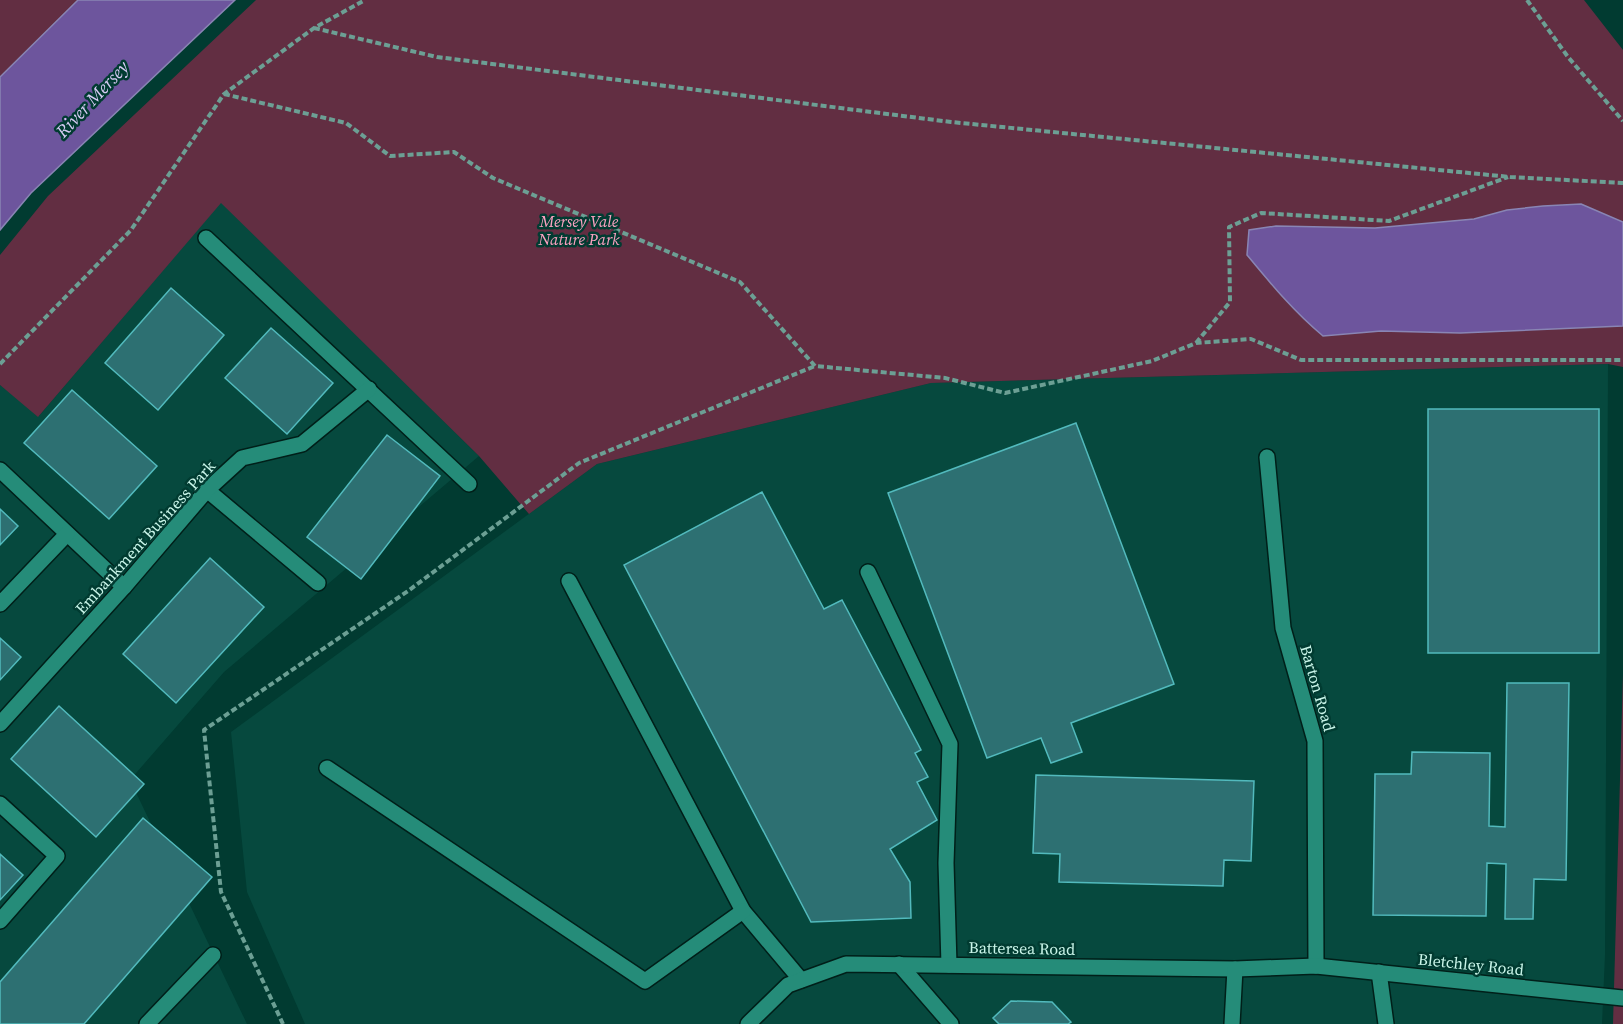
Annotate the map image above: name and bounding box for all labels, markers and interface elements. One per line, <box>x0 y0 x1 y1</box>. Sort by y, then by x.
water label: River Mersey <box>49 55 134 144</box>
park label: Mersey Vale Nature Park <box>537 210 620 250</box>
street label: Embankment Business Park <box>70 455 220 619</box>
street label: Barton Road <box>1295 642 1341 734</box>
street label: Battersea Road <box>969 936 1075 960</box>
street label: Bletchley Road <box>1417 948 1525 980</box>

